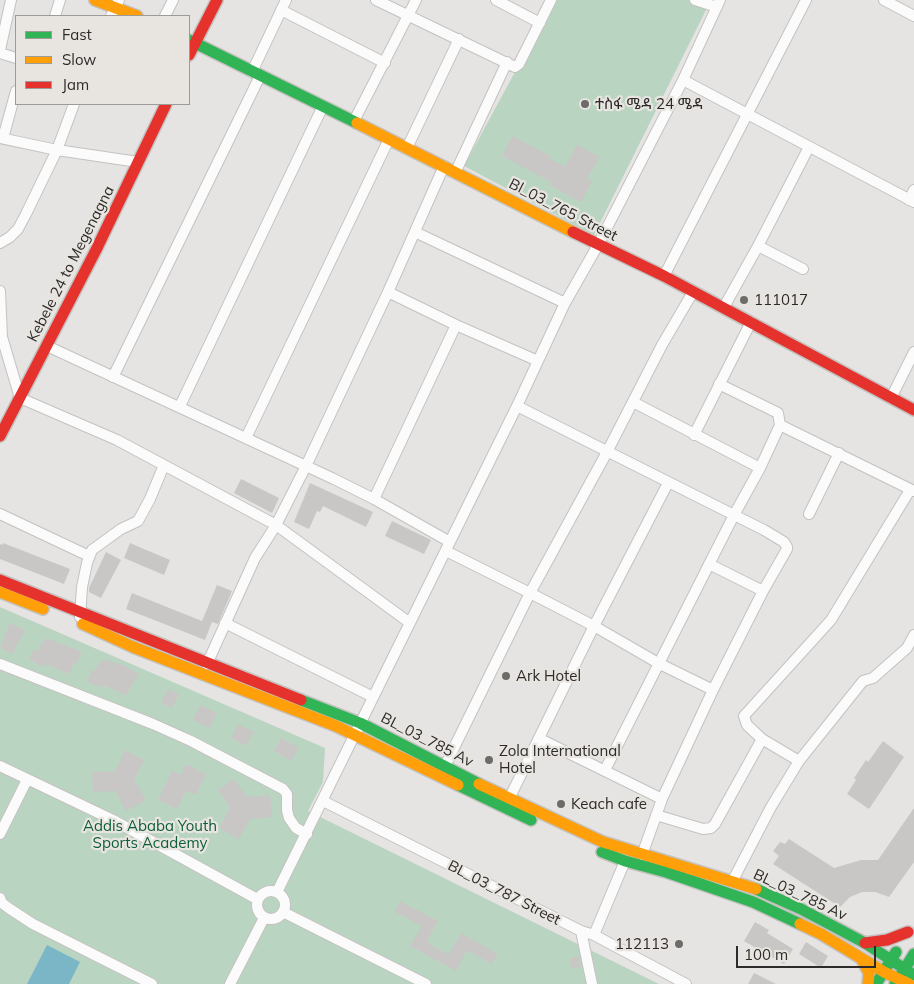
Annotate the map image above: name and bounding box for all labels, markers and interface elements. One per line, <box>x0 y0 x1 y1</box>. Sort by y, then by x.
legend <box>15 15 190 105</box>
text: Fast <box>62 25 92 44</box>
text: Slow <box>62 50 96 69</box>
text: Jam <box>62 75 89 94</box>
place label: ተስፋ ሜዳ 24 ሜዳ <box>595 95 703 113</box>
marker: ተስፋ ሜዳ 24 ሜዳ <box>579 98 591 110</box>
street label: Bl_03_765 Street <box>506 175 620 245</box>
street label: Kebele 24 to Megenagna <box>24 183 118 345</box>
place label: 111017 <box>754 291 808 309</box>
marker: 111017 <box>738 294 750 306</box>
place label: Ark Hotel <box>516 667 581 685</box>
marker: Ark Hotel <box>500 670 512 682</box>
street label: BL_03_785 Av <box>378 709 476 771</box>
place label: Zola International Hotel <box>499 742 621 777</box>
marker: Zola International Hotel <box>483 754 495 766</box>
place label: Keach cafe <box>571 795 647 813</box>
marker: Keach cafe <box>555 798 567 810</box>
park label: Addis Ababa Youth Sports Academy <box>83 817 217 852</box>
street label: BL_03_787 Street <box>445 857 563 929</box>
street label: BL_03_785 Av <box>750 865 850 925</box>
place label: 112113 <box>615 935 669 953</box>
scale bar <box>739 936 879 968</box>
marker: 112113 <box>673 938 685 950</box>
text: 100 m <box>744 945 788 964</box>

